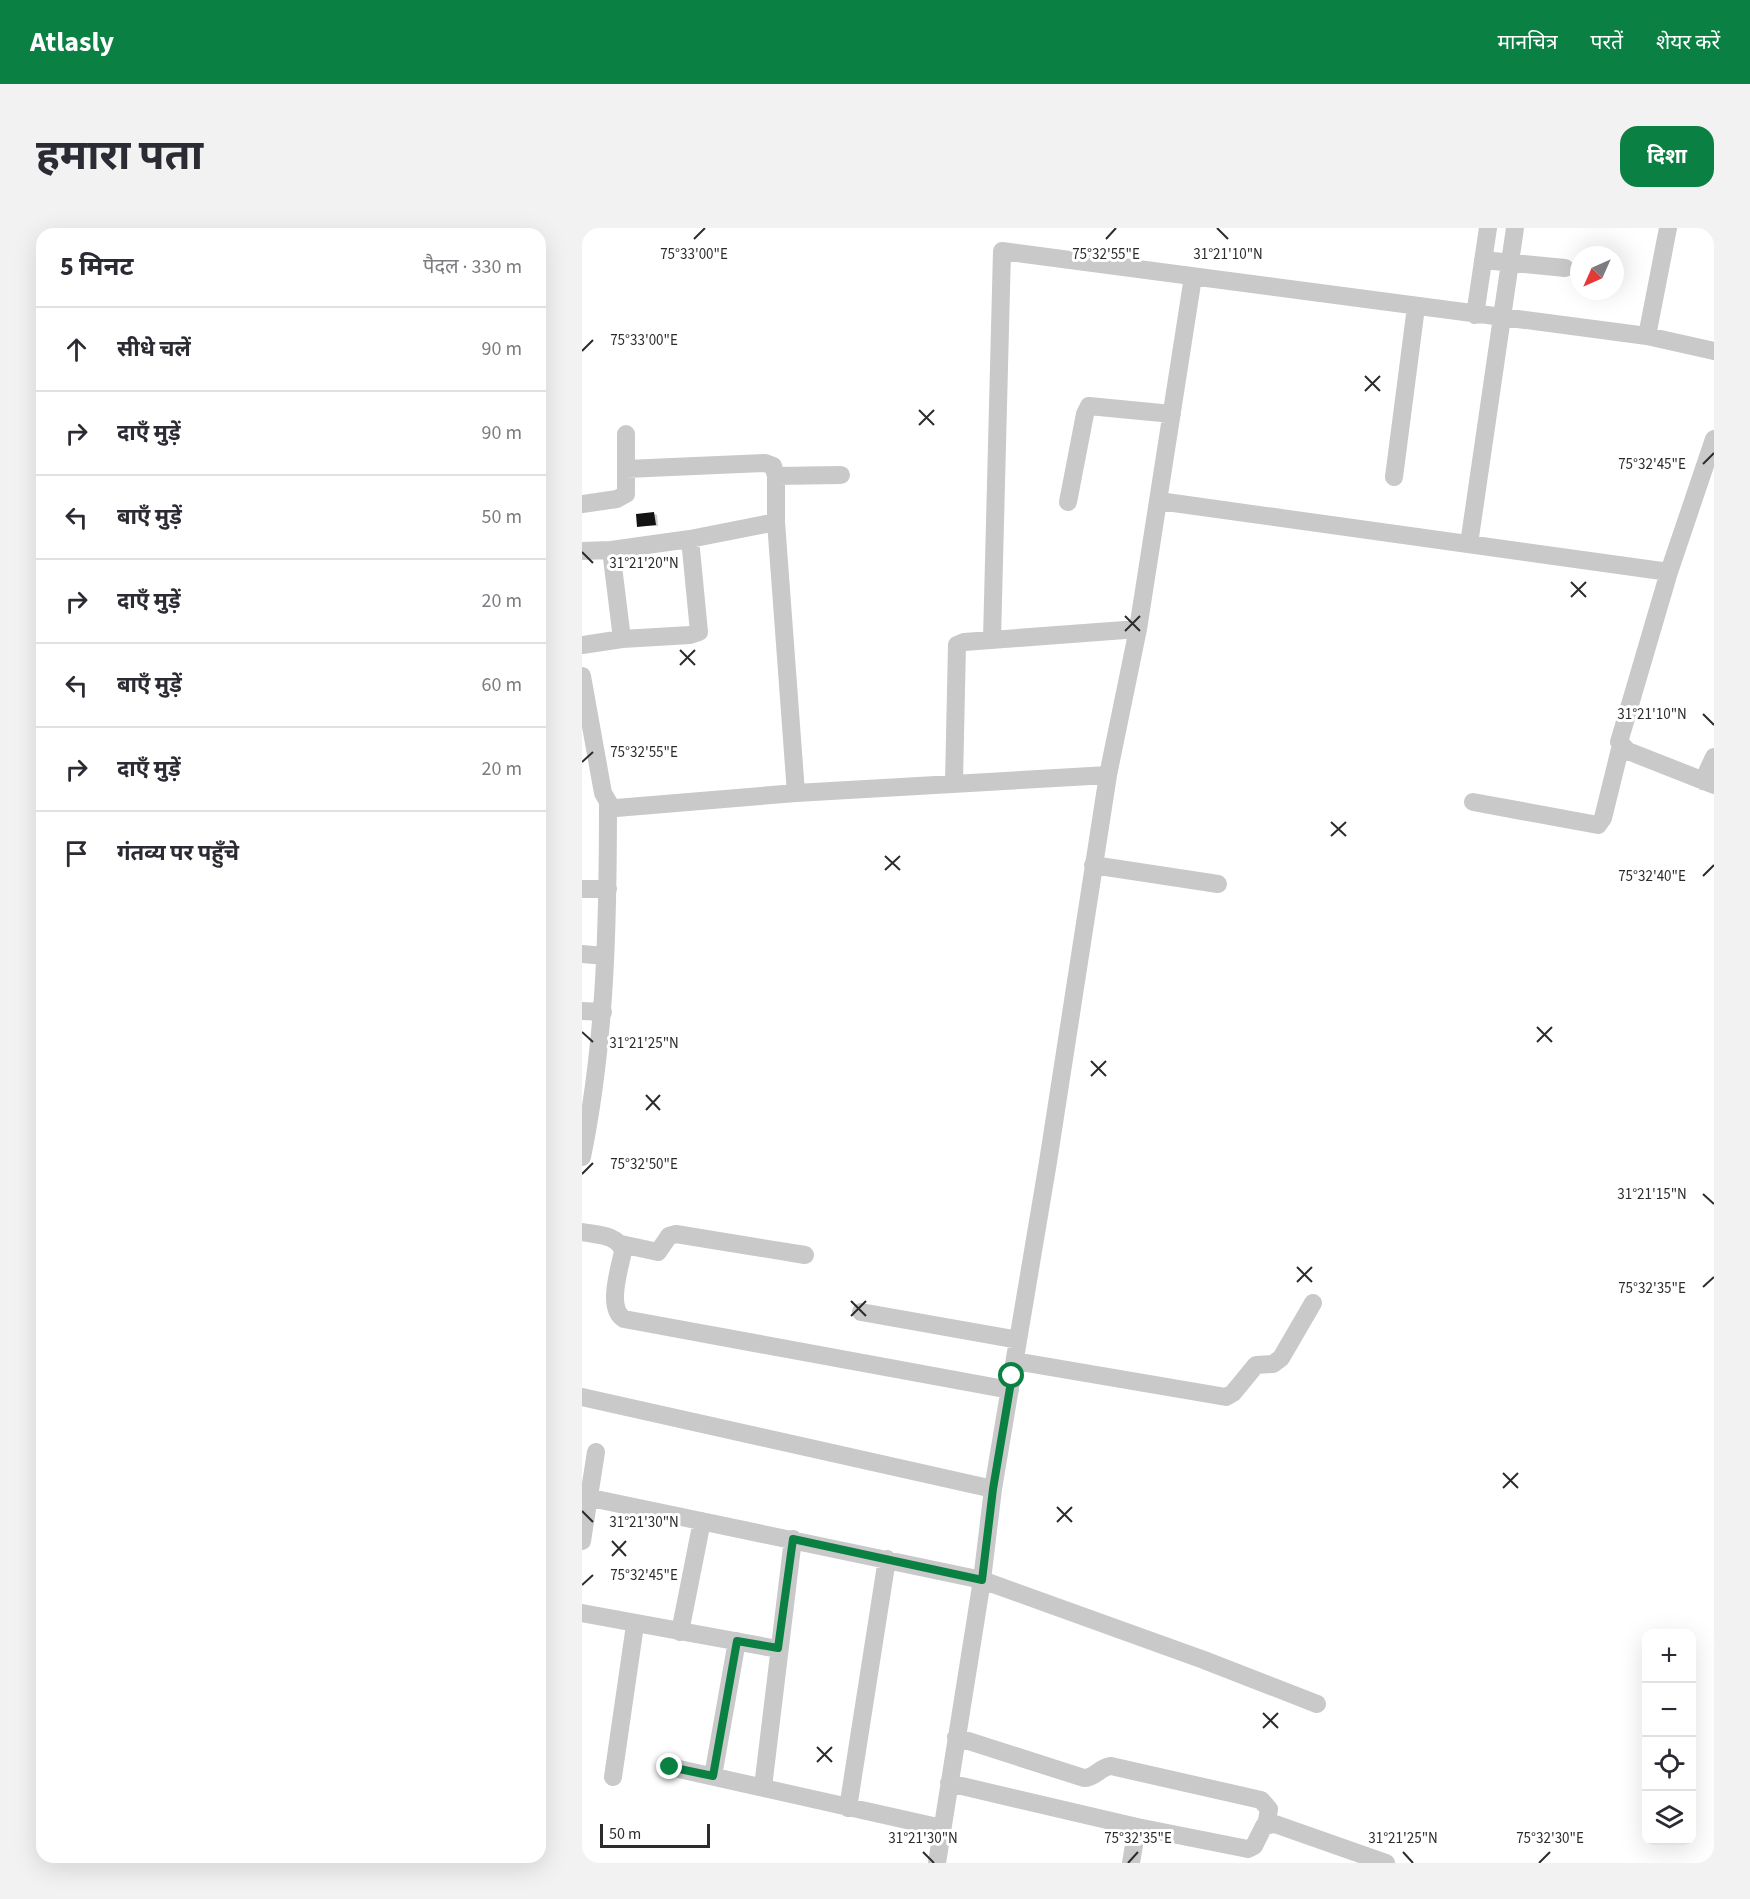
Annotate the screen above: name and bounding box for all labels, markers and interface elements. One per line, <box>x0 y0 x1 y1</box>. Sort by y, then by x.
text: Atlasly <box>30 22 114 62</box>
text: मानचित्र <box>1498 27 1558 57</box>
text: परतें <box>1591 27 1623 57</box>
text: शेयर करें <box>1656 27 1720 57</box>
text: हमारा पता <box>36 126 203 186</box>
button: दिशा <box>1620 126 1714 187</box>
text: 75°33'00"E <box>660 244 728 265</box>
text: 75°32'55"E <box>1072 244 1140 265</box>
text: 31°21'10"N <box>1193 244 1263 265</box>
north arrow <box>1570 246 1624 300</box>
text: 5 मिनट <box>60 248 134 285</box>
text: पैदल · 330 m <box>423 253 522 281</box>
text: 75°33'00"E <box>610 330 678 351</box>
icon: ahead <box>60 333 93 366</box>
text: सीधे चलें <box>117 333 191 365</box>
text: 90 m <box>482 335 522 363</box>
icon: right <box>60 417 93 450</box>
text: दाएँ मुड़ें <box>117 417 180 449</box>
text: 90 m <box>482 419 522 447</box>
text: 75°32'45"E <box>1618 454 1686 475</box>
icon: left <box>60 501 93 534</box>
text: बाएँ मुड़ें <box>117 501 182 533</box>
text: 50 m <box>482 503 522 531</box>
text: 31°21'20"N <box>609 553 679 574</box>
icon: right <box>60 585 93 618</box>
text: दाएँ मुड़ें <box>117 585 180 617</box>
text: 20 m <box>482 587 522 615</box>
icon: left <box>60 669 93 702</box>
text: बाएँ मुड़ें <box>117 669 182 701</box>
text: 60 m <box>482 671 522 699</box>
text: 31°21'10"N <box>1617 704 1687 725</box>
text: 75°32'55"E <box>610 742 678 763</box>
icon: right <box>60 753 93 786</box>
text: दाएँ मुड़ें <box>117 753 180 785</box>
text: 20 m <box>482 755 522 783</box>
icon: arrive <box>60 837 93 870</box>
text: गंतव्य पर पहुँचे <box>117 837 239 869</box>
text: 75°32'40"E <box>1618 866 1686 887</box>
text: 31°21'25"N <box>609 1033 679 1054</box>
text: 75°32'50"E <box>610 1154 678 1175</box>
text: 31°21'15"N <box>1617 1184 1687 1205</box>
text: 75°32'35"E <box>1618 1278 1686 1299</box>
route start <box>998 1362 1024 1388</box>
text: 31°21'30"N <box>609 1512 679 1533</box>
text: 75°32'45"E <box>610 1565 678 1586</box>
map controls <box>1642 1629 1696 1845</box>
button: + <box>1642 1629 1696 1683</box>
button: − <box>1642 1683 1696 1737</box>
button: locate <box>1642 1737 1696 1791</box>
route end <box>656 1753 682 1779</box>
button: layers <box>1642 1791 1696 1845</box>
scale bar <box>600 1821 710 1848</box>
text: 50 m <box>609 1823 641 1845</box>
text: 31°21'30"N <box>888 1828 958 1849</box>
text: 75°32'35"E <box>1104 1828 1172 1849</box>
text: 31°21'25"N <box>1368 1828 1438 1849</box>
text: 75°32'30"E <box>1516 1828 1584 1849</box>

